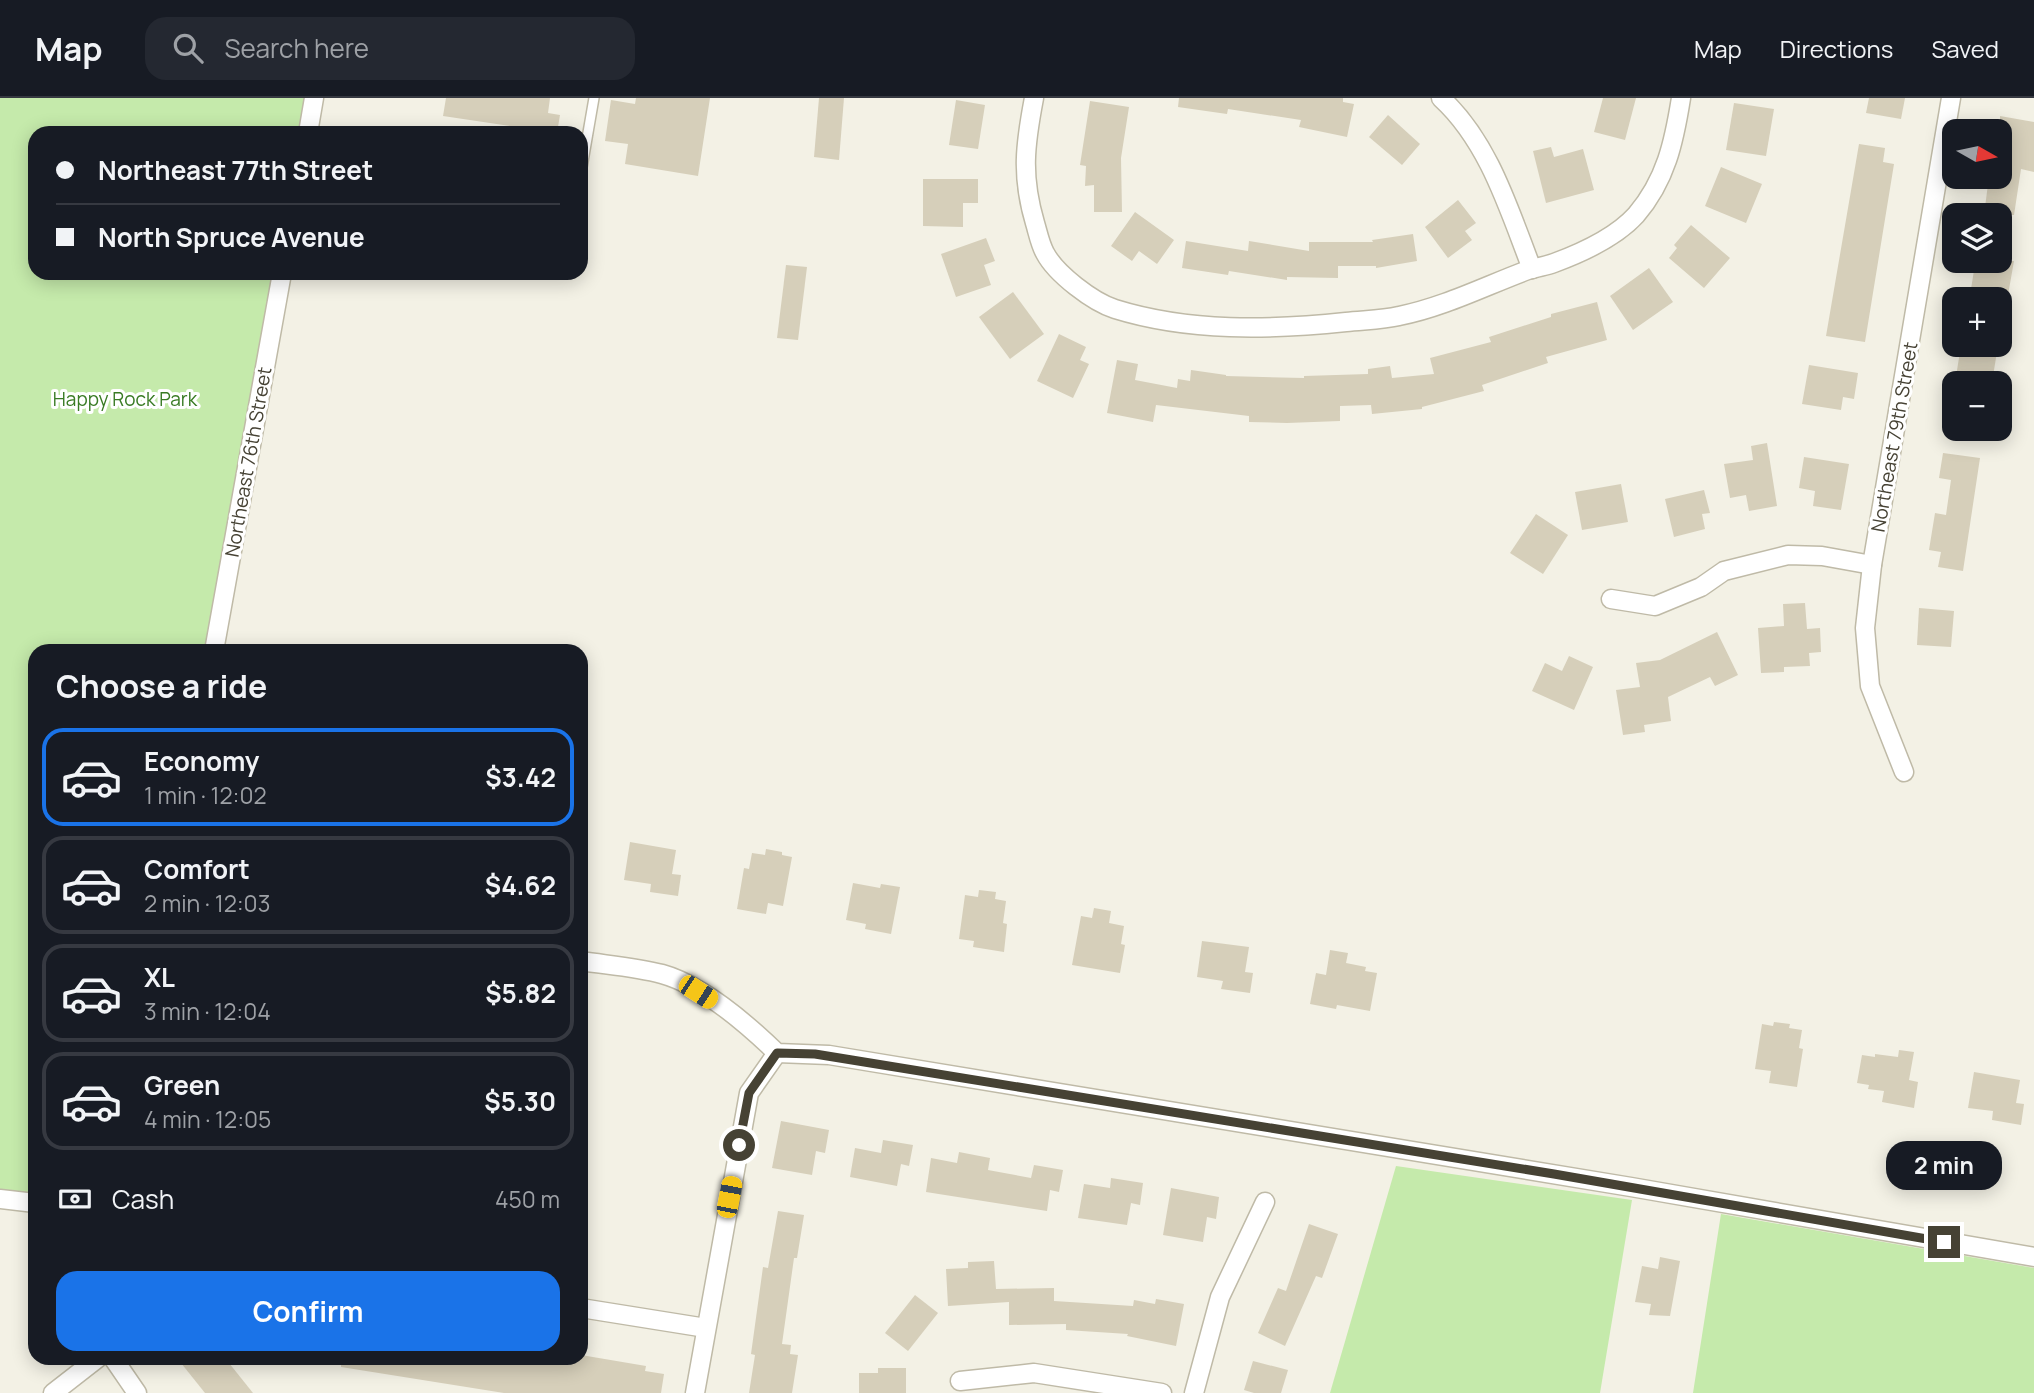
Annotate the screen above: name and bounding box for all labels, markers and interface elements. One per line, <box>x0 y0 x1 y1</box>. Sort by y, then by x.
search box <box>145 17 635 80</box>
text: Map <box>35 26 103 71</box>
icon: search <box>169 29 207 67</box>
text: Search here <box>225 30 369 66</box>
text: Map <box>1694 32 1742 65</box>
text: Directions <box>1780 32 1893 65</box>
text: Saved <box>1931 32 1999 65</box>
north arrow <box>1942 119 2012 189</box>
map controls <box>1942 119 2012 441</box>
text: Northeast 77th Street <box>98 152 373 188</box>
button: layers <box>1942 203 2012 273</box>
text: North Spruce Avenue <box>98 219 365 255</box>
button: + <box>1942 287 2012 357</box>
street label: Northeast 79th Street <box>1864 340 1924 534</box>
street label: Northeast 76th Street <box>218 365 278 559</box>
button: − <box>1942 371 2012 441</box>
park label: Happy Rock Park <box>53 386 198 412</box>
text: Choose a ride <box>56 664 267 708</box>
text: Economy <box>144 743 259 779</box>
icon: car <box>60 746 123 809</box>
text: $3.42 <box>485 759 556 795</box>
text: 1 min · 12:02 <box>144 779 267 811</box>
text: Comfort <box>144 851 250 887</box>
icon: car <box>60 854 123 917</box>
text: $4.62 <box>485 867 556 903</box>
text: 2 min · 12:03 <box>144 887 270 919</box>
text: XL <box>144 959 175 995</box>
icon: car <box>60 962 123 1025</box>
car <box>675 972 722 1012</box>
text: $5.82 <box>485 975 556 1011</box>
text: 3 min · 12:04 <box>144 995 271 1027</box>
text: Green <box>144 1067 220 1103</box>
icon: car <box>60 1070 123 1133</box>
text: $5.30 <box>484 1083 556 1119</box>
text: 4 min · 12:05 <box>144 1103 271 1135</box>
route start <box>723 1129 755 1161</box>
callout: 2 min <box>1886 1140 2002 1190</box>
text: 2 min <box>1914 1149 1974 1181</box>
car <box>715 1174 744 1220</box>
icon: cash <box>56 1180 94 1218</box>
text: Cash <box>112 1181 174 1217</box>
text: 450 m <box>495 1183 560 1215</box>
route end <box>1928 1226 1960 1258</box>
button: Confirm <box>56 1271 560 1351</box>

